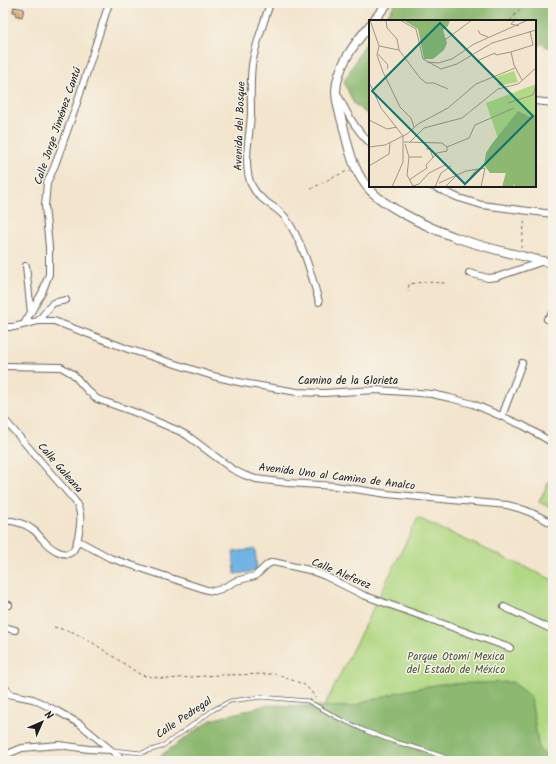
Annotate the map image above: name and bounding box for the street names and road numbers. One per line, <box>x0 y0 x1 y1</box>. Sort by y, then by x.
street label: Calle Jorge Jiménez Cantú <box>29 64 87 187</box>
street label: Avenida del Bosque <box>229 81 251 171</box>
street label: Camino de la Glorieta <box>298 372 398 390</box>
street label: Calle Galeana <box>33 439 87 497</box>
street label: Avenida Uno al Camino de Analco <box>258 458 416 496</box>
street label: Calle Aleferez <box>308 553 374 595</box>
street label: Calle Pedregal <box>152 692 216 744</box>

